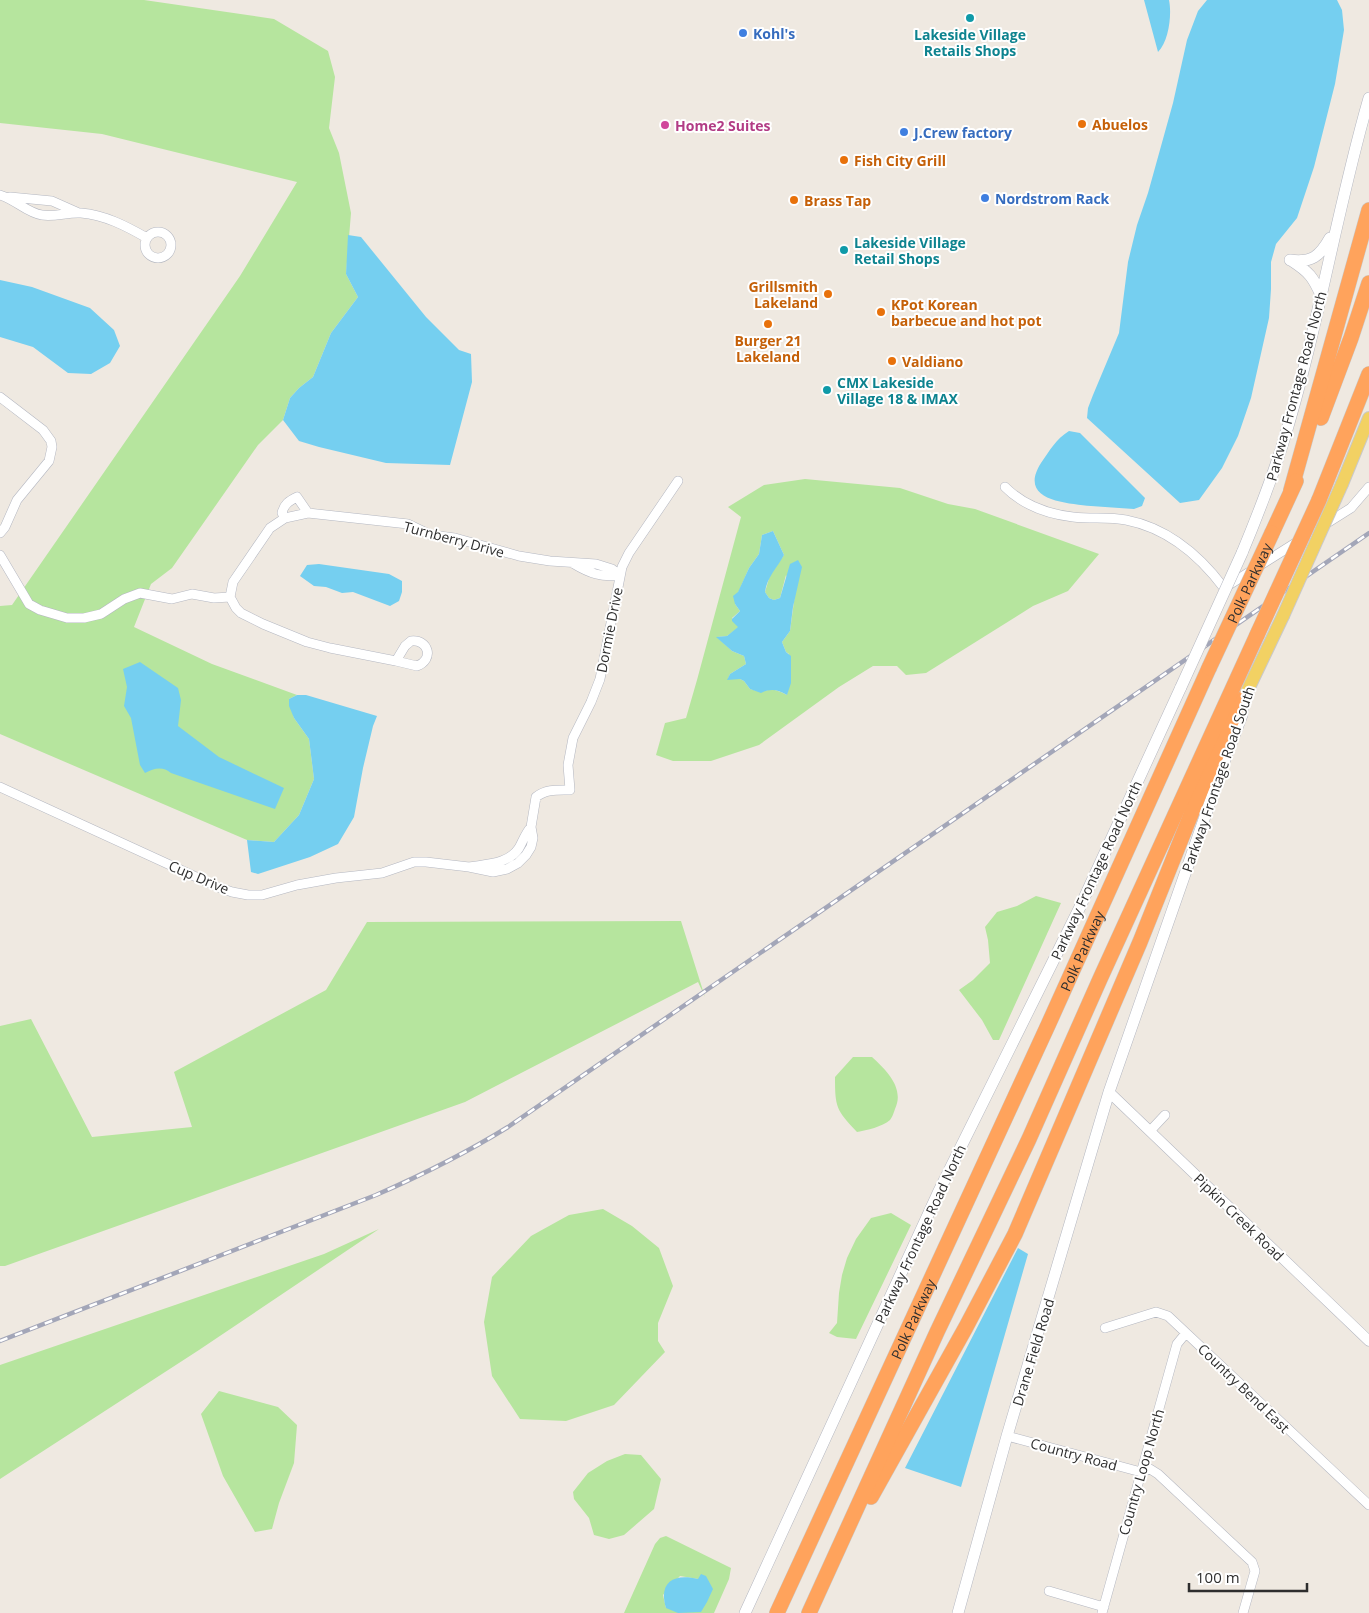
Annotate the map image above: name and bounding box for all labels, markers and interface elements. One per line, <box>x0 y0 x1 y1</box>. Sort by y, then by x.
marker: Lakeside Village Retails Shops <box>964 12 976 24</box>
place label: Kohl's <box>753 24 795 43</box>
place label: Lakeside Village Retails Shops <box>914 25 1026 60</box>
marker: Kohl's <box>737 27 749 39</box>
place label: Abuelos <box>1092 115 1148 134</box>
place label: Home2 Suites <box>675 116 771 135</box>
marker: Abuelos <box>1076 118 1088 130</box>
marker: Home2 Suites <box>659 119 671 131</box>
place label: J.Crew factory <box>912 123 1012 142</box>
marker: J.Crew factory <box>898 126 910 138</box>
place label: Fish City Grill <box>854 151 946 170</box>
marker: Fish City Grill <box>838 154 850 166</box>
place label: Nordstrom Rack <box>995 189 1110 208</box>
place label: Brass Tap <box>804 191 871 210</box>
marker: Nordstrom Rack <box>979 192 991 204</box>
marker: Brass Tap <box>788 194 800 206</box>
place label: Lakeside Village Retail Shops <box>854 233 966 268</box>
marker: Lakeside Village Retail Shops <box>838 244 850 256</box>
place label: Grillsmith Lakeland <box>748 277 818 312</box>
marker: Grillsmith Lakeland <box>822 288 834 300</box>
street label: Parkway Frontage Road North <box>1261 289 1331 483</box>
place label: KPot Korean barbecue and hot pot <box>891 295 1041 330</box>
marker: KPot Korean barbecue and hot pot <box>875 306 887 318</box>
marker: Burger 21 Lakeland <box>762 318 774 330</box>
place label: Burger 21 Lakeland <box>734 331 802 366</box>
place label: Valdiano <box>902 352 964 371</box>
marker: Valdiano <box>886 355 898 367</box>
place label: CMX Lakeside Village 18 & IMAX <box>837 373 958 408</box>
marker: CMX Lakeside Village 18 & IMAX <box>821 384 833 396</box>
street label: Turnberry Drive <box>402 516 507 562</box>
street label: Polk Parkway <box>1222 539 1276 626</box>
street label: Dormie Drive <box>591 586 627 674</box>
street label: Parkway Frontage Road South <box>1177 683 1259 875</box>
street label: Parkway Frontage Road North <box>1046 777 1146 963</box>
street label: Cup Drive <box>166 856 232 898</box>
street label: Polk Parkway <box>1055 907 1108 994</box>
street label: Parkway Frontage Road North <box>870 1141 970 1327</box>
street label: Pipkin Creek Road <box>1190 1169 1288 1265</box>
street label: Polk Parkway <box>886 1275 940 1362</box>
street label: Drane Field Road <box>1008 1296 1058 1408</box>
street label: Country Bend East <box>1194 1339 1294 1437</box>
street label: Country Loop North <box>1114 1407 1168 1537</box>
street label: Country Road <box>1028 1433 1120 1475</box>
scale bar <box>1189 1560 1306 1592</box>
text: 100 m <box>1196 1567 1240 1587</box>

